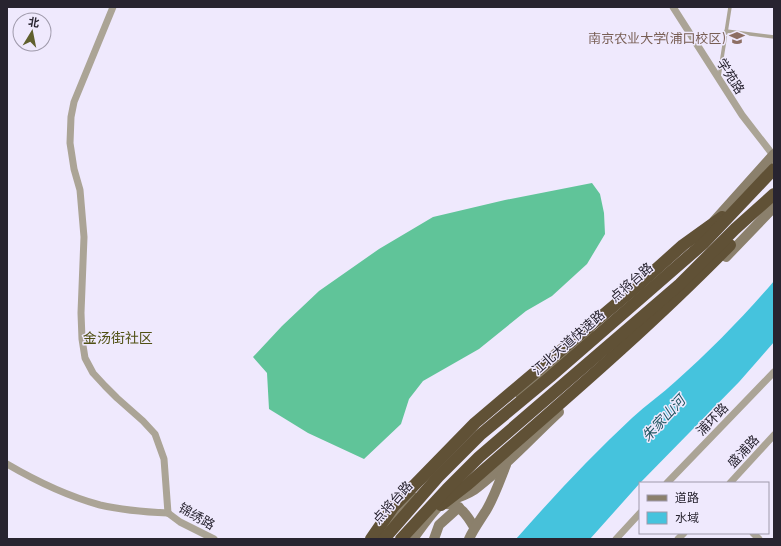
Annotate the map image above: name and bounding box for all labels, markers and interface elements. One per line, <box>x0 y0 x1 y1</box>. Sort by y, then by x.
north arrow <box>12 12 52 52</box>
text: 北 <box>27 14 40 29</box>
school or university icon: 南京农业大学(浦口校区) <box>728 29 746 47</box>
place label: 南京农业大学(浦口校区) <box>588 30 726 46</box>
street label: 学苑路 <box>714 55 748 97</box>
street label: 点将台路 <box>606 259 656 305</box>
street label: 江北大道快速路 <box>528 306 608 378</box>
district label: 金汤街社区 <box>83 329 153 346</box>
water label: 朱家山河 <box>638 390 690 444</box>
street label: 浦环路 <box>693 399 731 439</box>
street label: 盛浦路 <box>724 431 762 471</box>
street label: 点将台路 <box>369 477 415 527</box>
legend <box>639 482 769 534</box>
text: 道路 <box>675 490 699 504</box>
street label: 锦绣路 <box>176 499 218 533</box>
text: 水域 <box>675 510 699 524</box>

